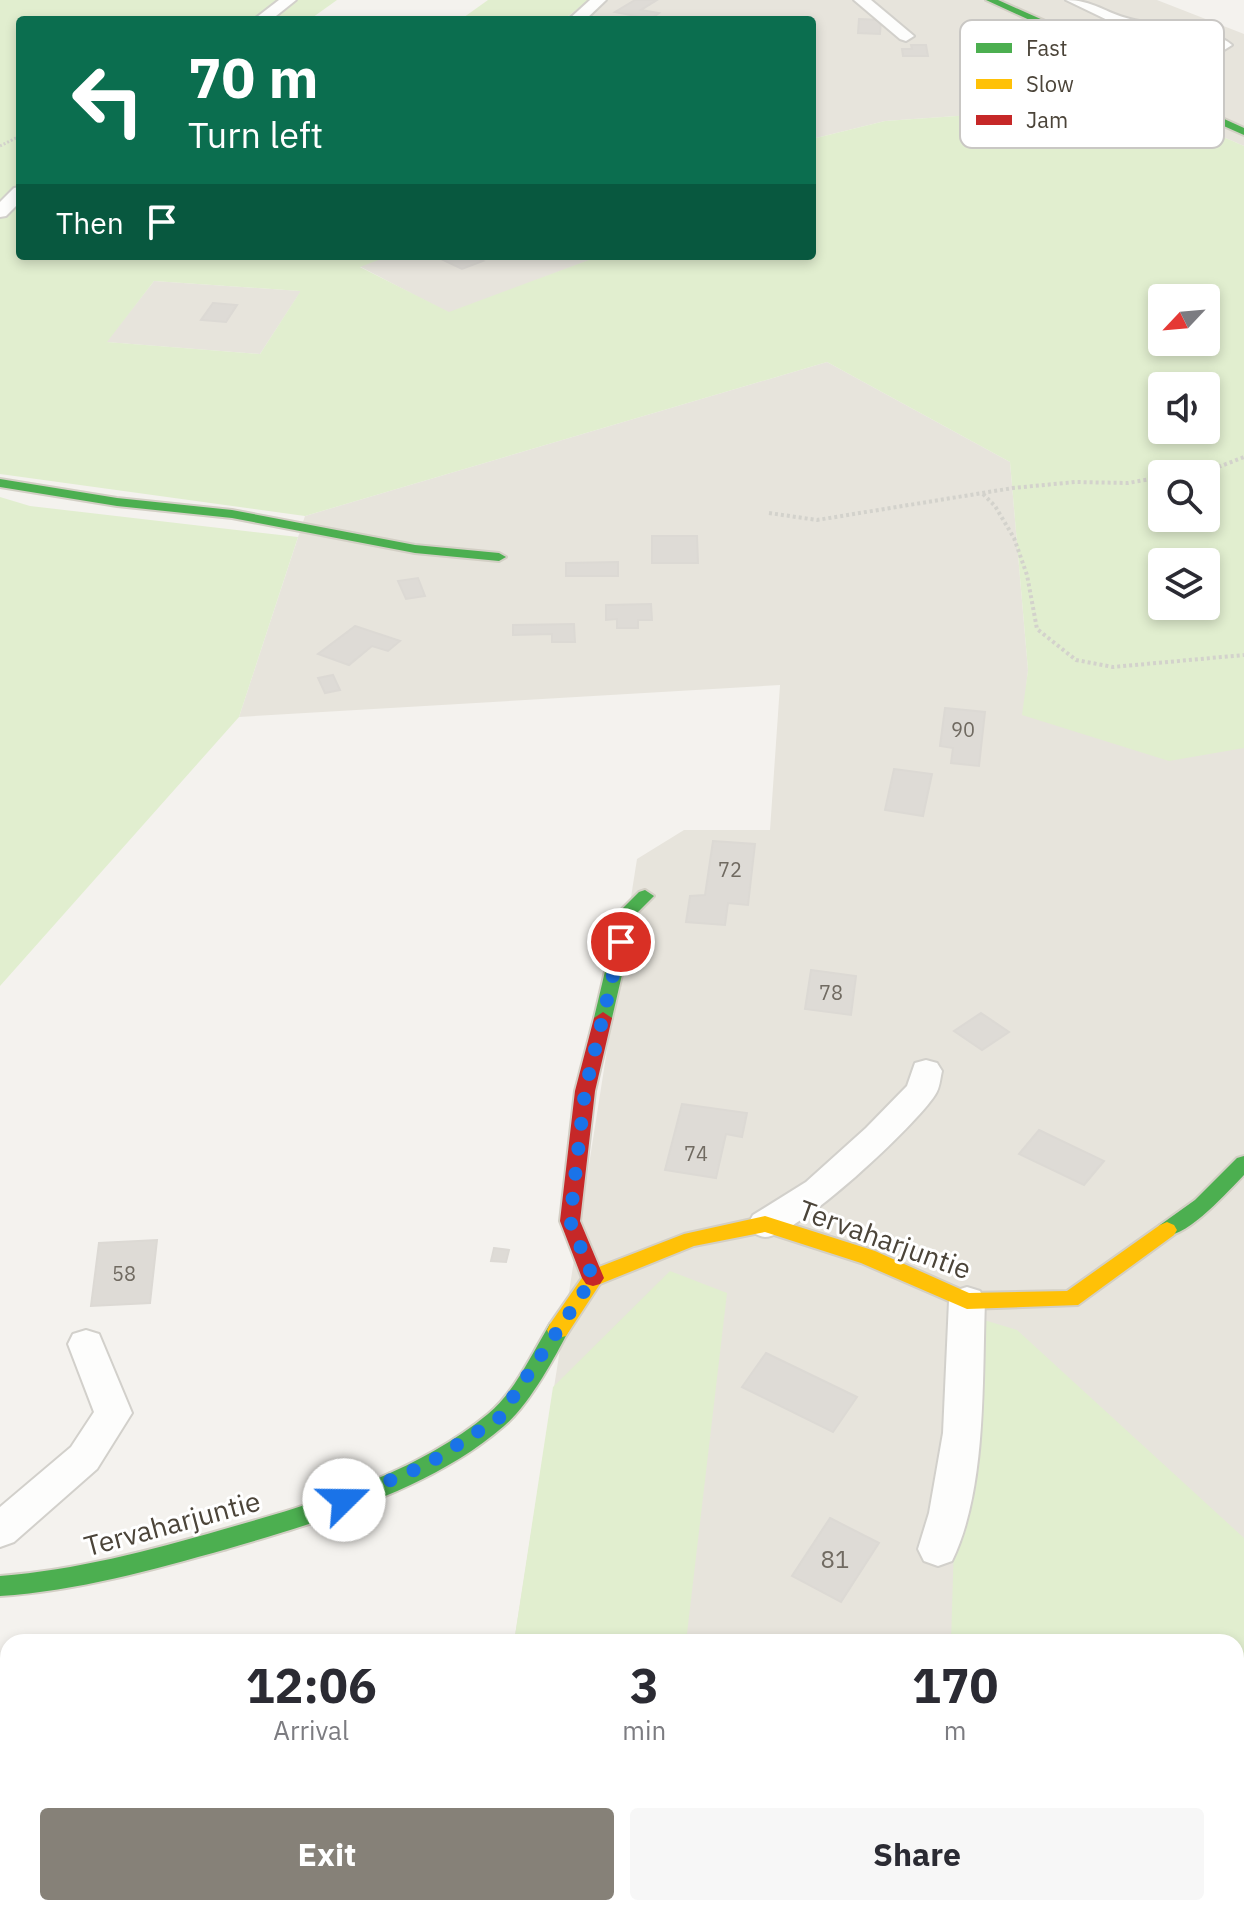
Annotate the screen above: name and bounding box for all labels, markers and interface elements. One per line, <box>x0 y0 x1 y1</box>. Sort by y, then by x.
legend <box>960 20 1224 148</box>
text: Fast <box>1026 33 1067 62</box>
text: 70 m <box>188 41 318 113</box>
icon: left <box>56 48 160 152</box>
text: Slow <box>1026 69 1074 98</box>
text: Jam <box>1026 105 1068 134</box>
text: Turn left <box>188 111 323 158</box>
icon: arrive <box>140 200 184 244</box>
text: Then <box>56 203 124 242</box>
north arrow <box>1148 284 1220 356</box>
map controls <box>1148 284 1220 620</box>
button: sound <box>1148 372 1220 444</box>
button: search <box>1148 460 1220 532</box>
button: layers <box>1148 548 1220 620</box>
house number: 90 <box>951 716 975 743</box>
house number: 72 <box>718 856 742 883</box>
pin <box>587 908 655 976</box>
icon: arrive <box>599 920 643 964</box>
house number: 78 <box>819 979 843 1006</box>
house number: 74 <box>684 1140 708 1167</box>
street label: Tervaharjuntie <box>794 1191 976 1287</box>
house number: 58 <box>112 1260 136 1287</box>
position arrow <box>302 1458 386 1542</box>
street label: Tervaharjuntie <box>80 1482 264 1564</box>
house number: 81 <box>821 1543 849 1575</box>
text: 12:06 <box>246 1654 377 1716</box>
text: 3 <box>630 1654 659 1716</box>
text: 170 <box>912 1654 998 1716</box>
text: Arrival <box>273 1713 349 1747</box>
text: min <box>622 1713 666 1747</box>
text: m <box>944 1713 966 1747</box>
button: Exit <box>40 1808 614 1900</box>
button: Share <box>630 1808 1204 1900</box>

